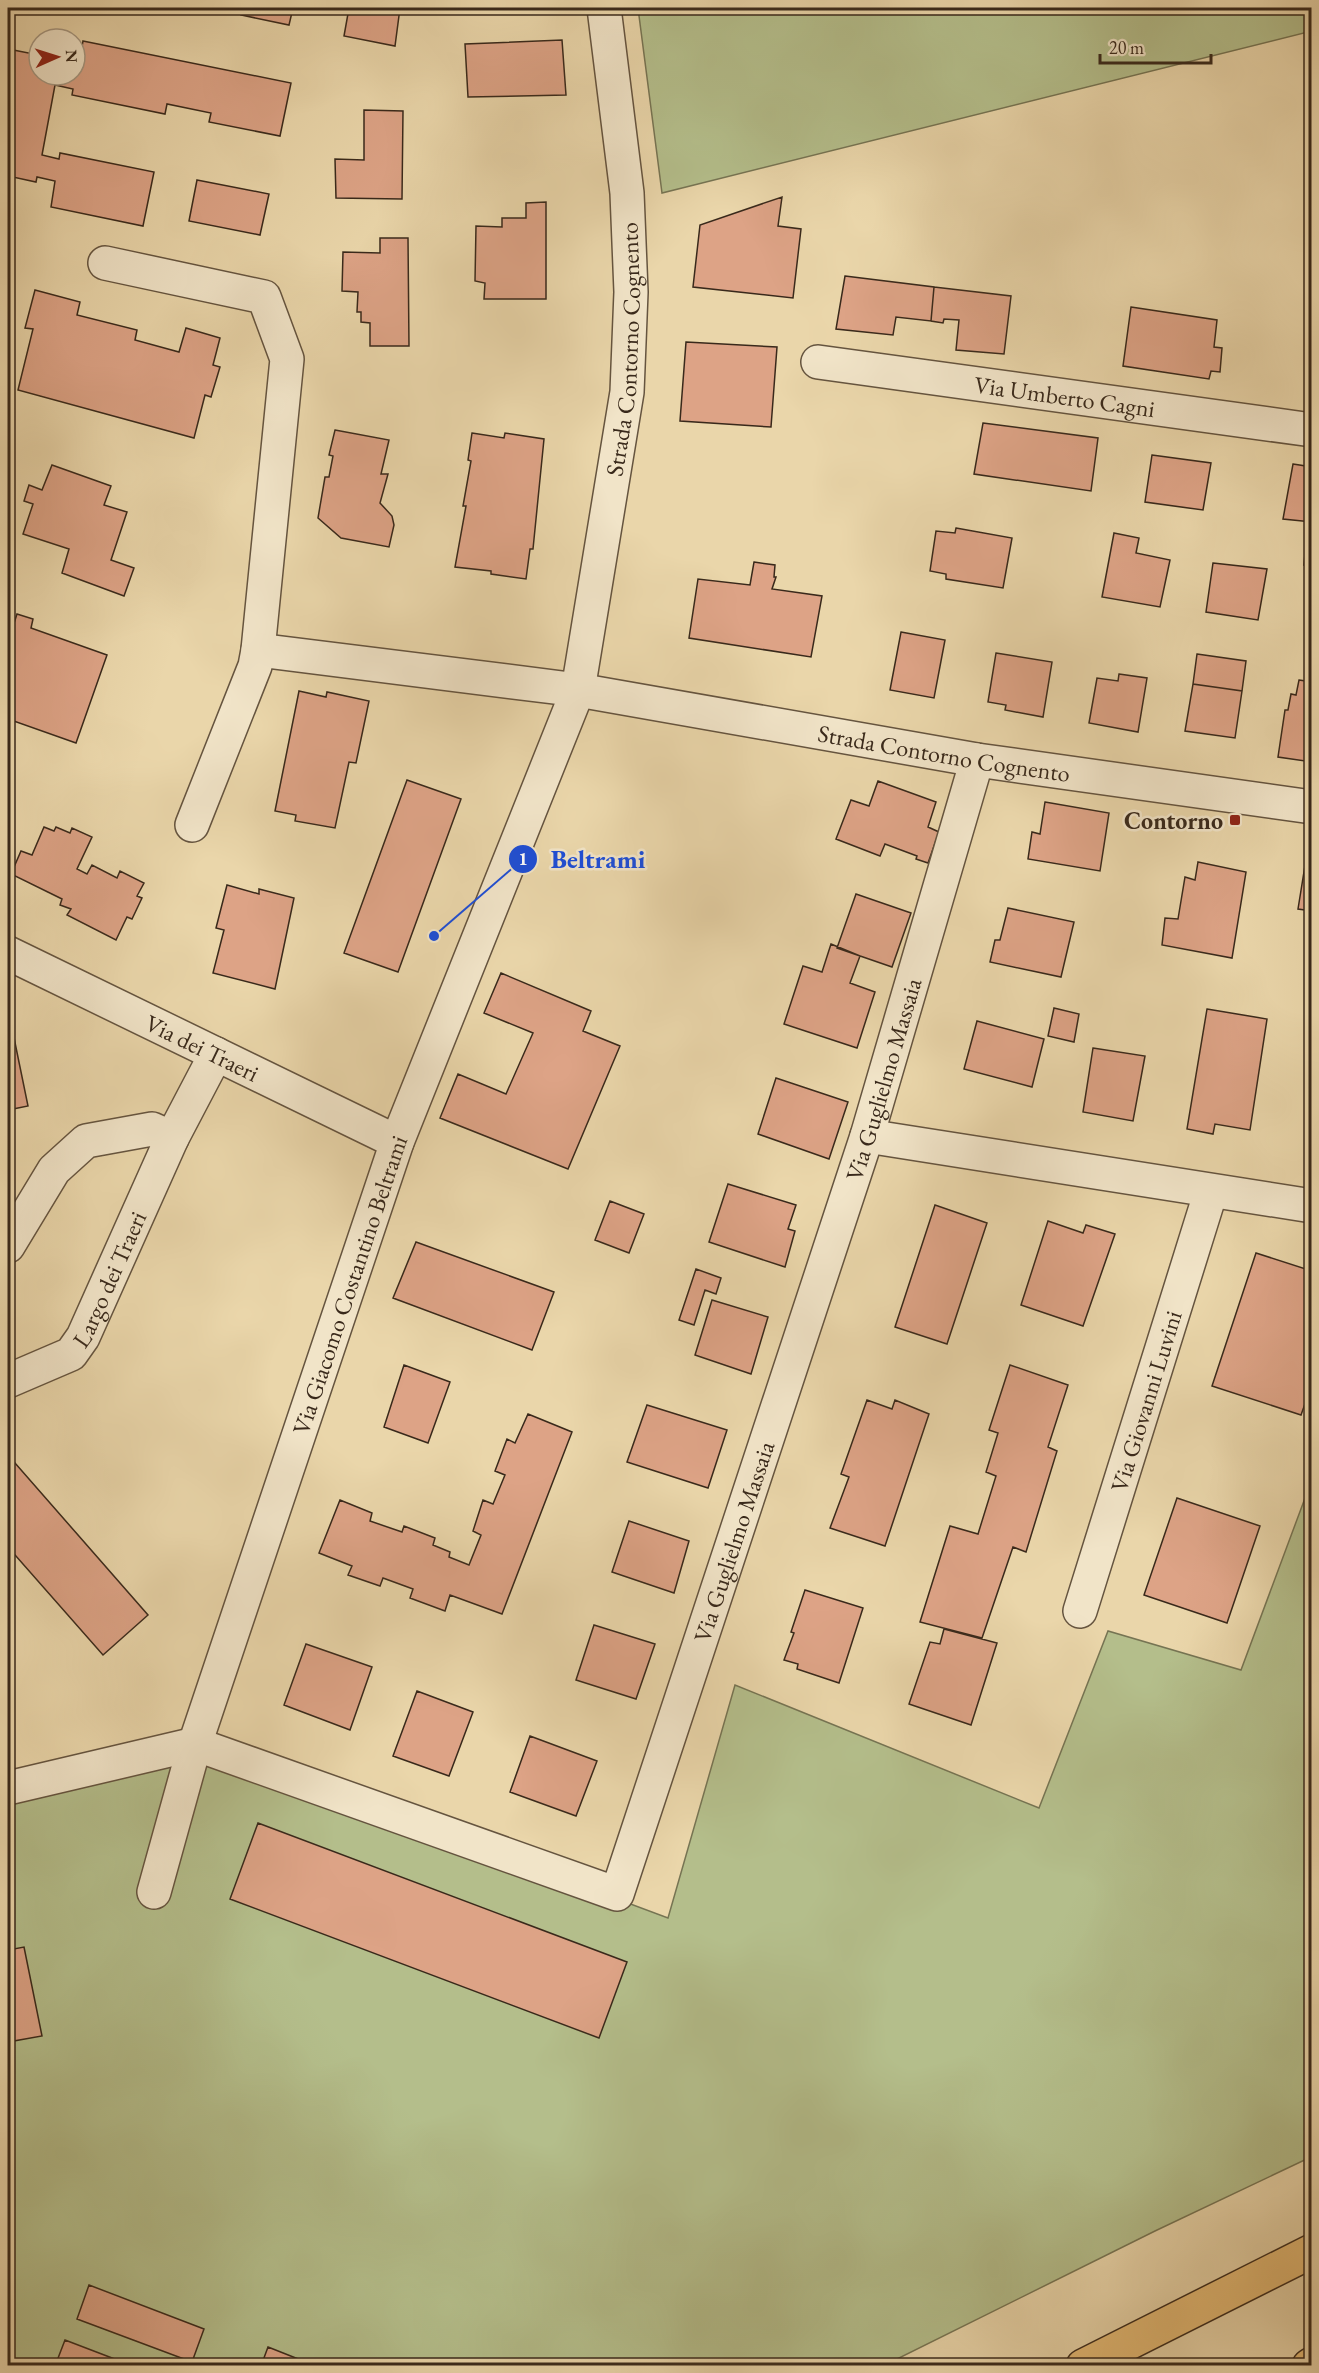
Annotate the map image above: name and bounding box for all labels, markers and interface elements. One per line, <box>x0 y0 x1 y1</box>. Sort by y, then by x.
north arrow <box>27 27 87 87</box>
scale bar <box>1100 27 1211 65</box>
text: 20 m <box>1109 36 1144 59</box>
text: N <box>61 49 82 63</box>
street label: Strada Contorno Cognento <box>598 221 647 478</box>
street label: Via Umberto Cagni <box>972 368 1157 424</box>
street label: Strada Contorno Cognento <box>816 717 1072 788</box>
place label: Contorno <box>1124 805 1223 836</box>
marker: Contorno <box>1228 813 1242 827</box>
callout: Beltrami <box>508 837 657 881</box>
text: Beltrami <box>551 842 646 876</box>
text: 1 <box>518 847 528 870</box>
street label: Via Guglielmo Massaia <box>838 974 928 1185</box>
street label: Via dei Traeri <box>140 1007 264 1088</box>
street label: Via Giacomo Costantino Beltrami <box>284 1130 414 1438</box>
street label: Largo dei Traeri <box>65 1206 153 1353</box>
street label: Via Giovanni Luvini <box>1103 1306 1188 1495</box>
street label: Via Guglielmo Massaia <box>686 1437 781 1646</box>

